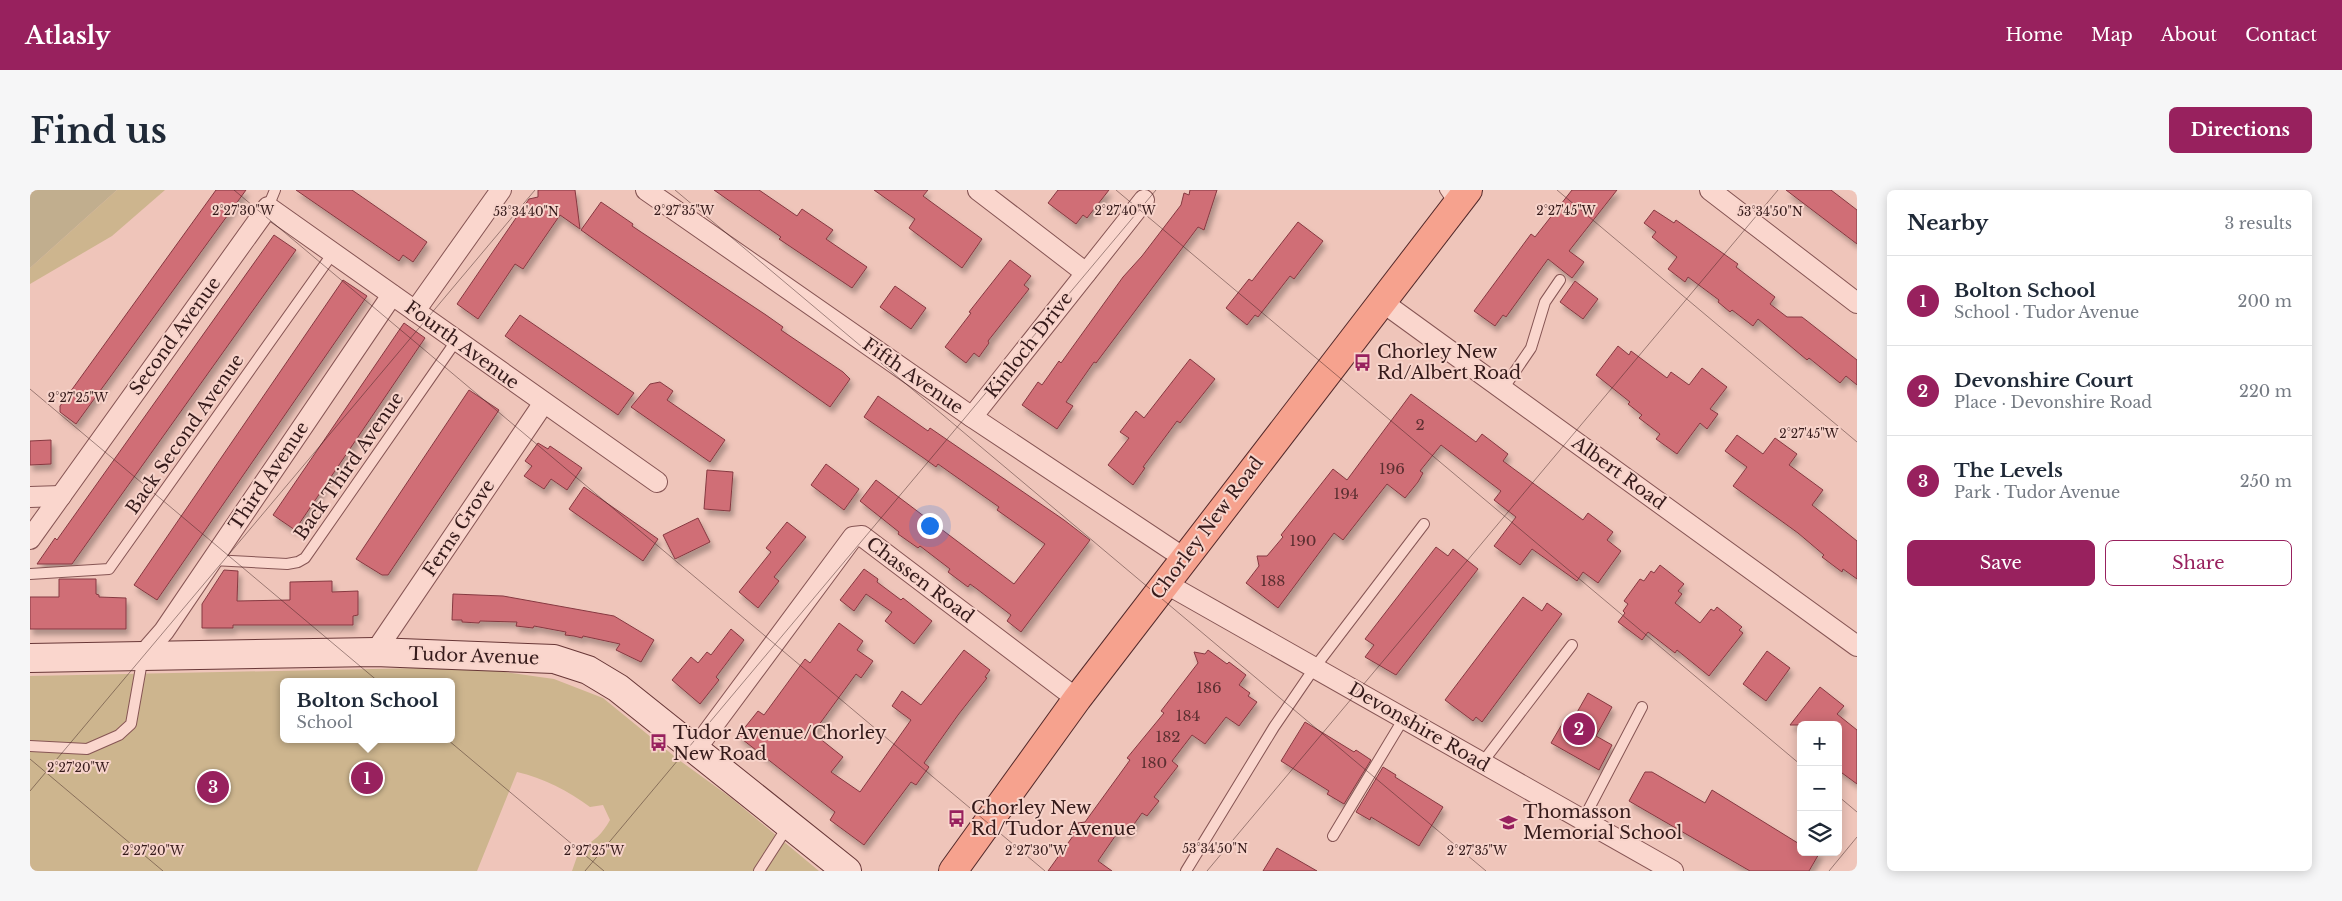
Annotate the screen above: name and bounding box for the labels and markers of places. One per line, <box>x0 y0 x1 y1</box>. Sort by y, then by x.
place label: Chorley New Rd/Albert Road <box>1377 341 1521 384</box>
bus stop icon: Chorley New Rd/Albert Road <box>1353 352 1373 372</box>
pin: 2 <box>1563 710 1595 748</box>
place label: Tudor Avenue/Chorley New Road <box>673 722 887 765</box>
bus stop icon: Tudor Avenue/Chorley New Road <box>649 733 669 753</box>
pin: 1 <box>351 759 383 797</box>
pin: 3 <box>197 768 229 806</box>
place label: Chorley New Rd/Tudor Avenue <box>971 797 1136 840</box>
place label: Thomasson Memorial School <box>1523 801 1682 844</box>
bus stop icon: Chorley New Rd/Tudor Avenue <box>947 808 967 828</box>
school or university icon: Thomasson Memorial School <box>1499 812 1519 832</box>

